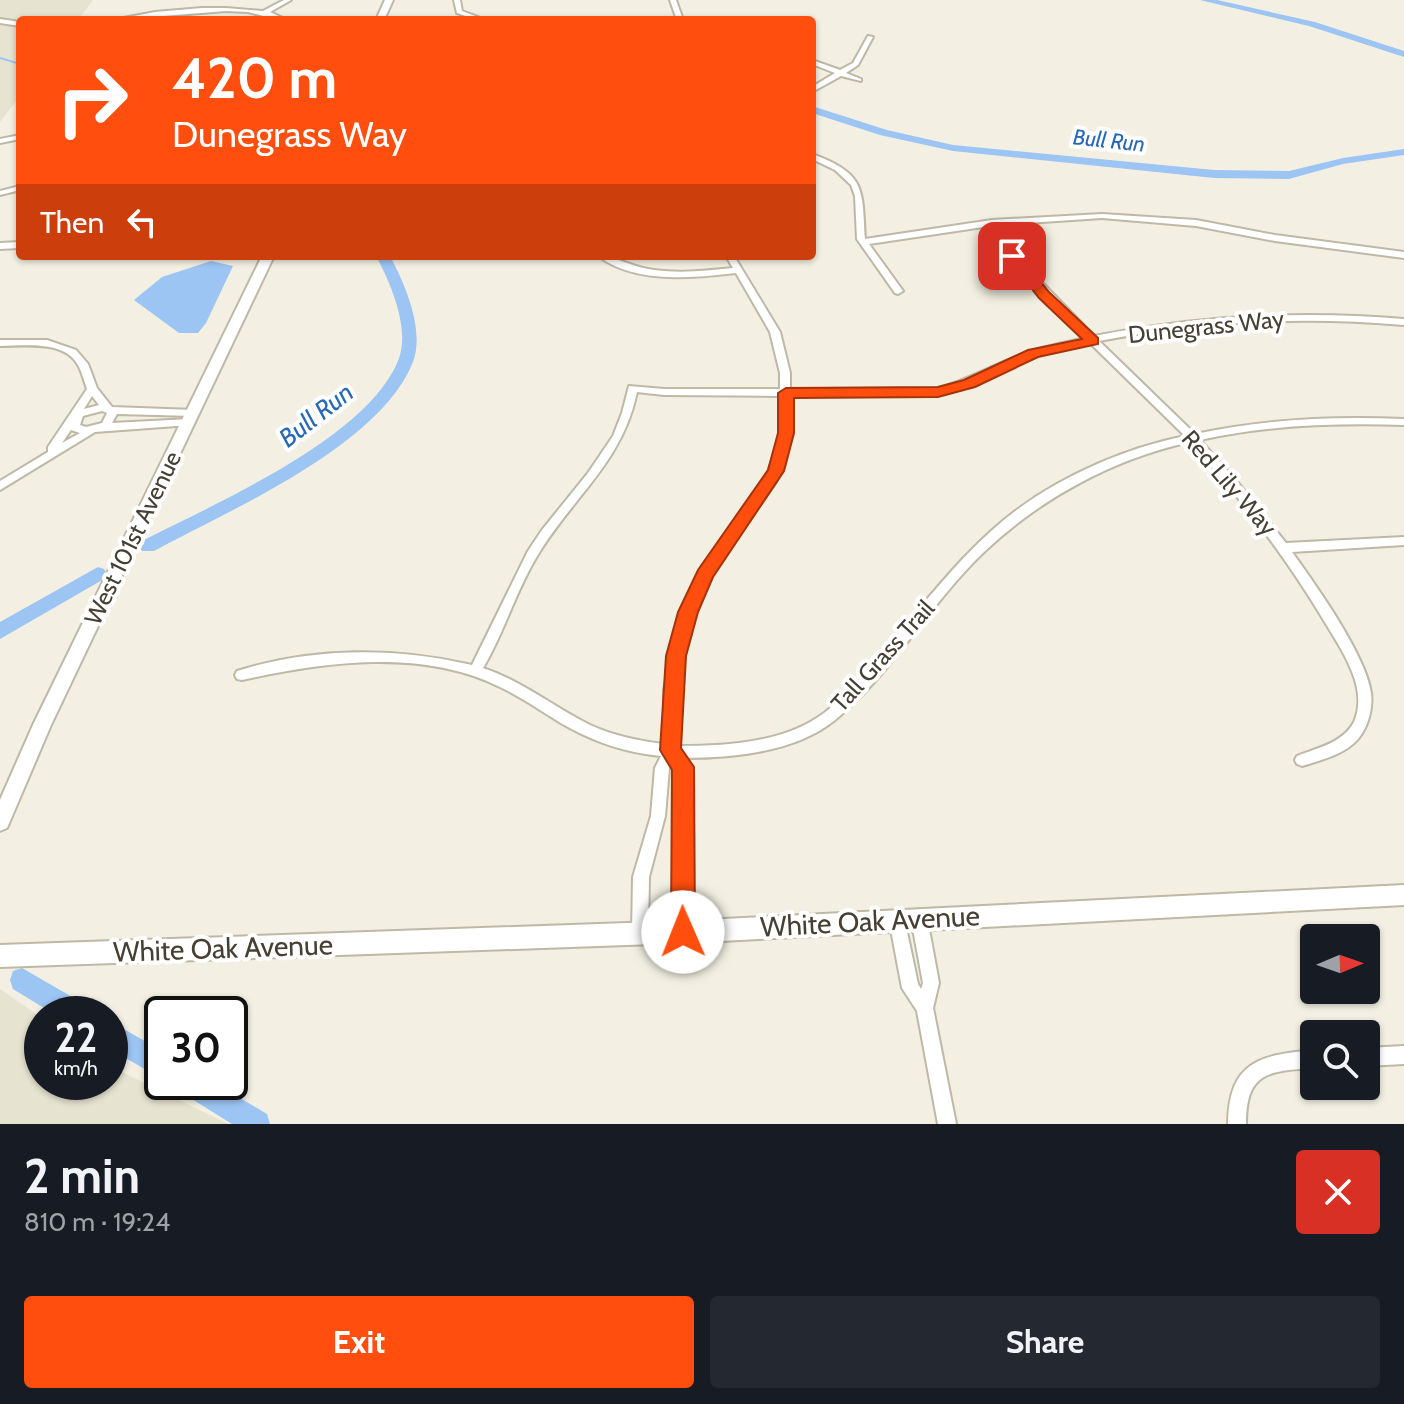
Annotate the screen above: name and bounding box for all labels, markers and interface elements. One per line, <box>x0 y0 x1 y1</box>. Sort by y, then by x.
text: 420 m <box>172 44 337 112</box>
icon: right <box>40 48 144 152</box>
text: Dunegrass Way <box>172 112 407 156</box>
water label: Bull Run <box>1072 123 1146 158</box>
icon: left <box>120 200 164 244</box>
text: Then <box>40 204 104 241</box>
pin <box>978 222 1046 290</box>
icon: arrive <box>990 234 1034 278</box>
street label: Dunegrass Way <box>1127 304 1285 349</box>
water label: Bull Run <box>272 376 360 454</box>
street label: Red Lily Way <box>1176 424 1283 541</box>
street label: West 101st Avenue <box>78 446 187 629</box>
street label: Tall Grass Trail <box>825 594 941 717</box>
position arrow <box>641 890 725 974</box>
street label: White Oak Avenue <box>759 898 981 944</box>
north arrow <box>1300 924 1380 1004</box>
map controls <box>1300 924 1380 1100</box>
street label: White Oak Avenue <box>112 927 334 969</box>
speed limit sign: 30 <box>144 996 248 1100</box>
text: 22 <box>55 1013 97 1062</box>
button: search <box>1300 1020 1380 1100</box>
text: km/h <box>54 1056 98 1080</box>
text: 2 min <box>24 1147 140 1205</box>
button: close <box>1296 1150 1380 1234</box>
text: 810 m · 19:24 <box>24 1206 170 1238</box>
button: Exit <box>24 1296 694 1388</box>
button: Share <box>710 1296 1380 1388</box>

